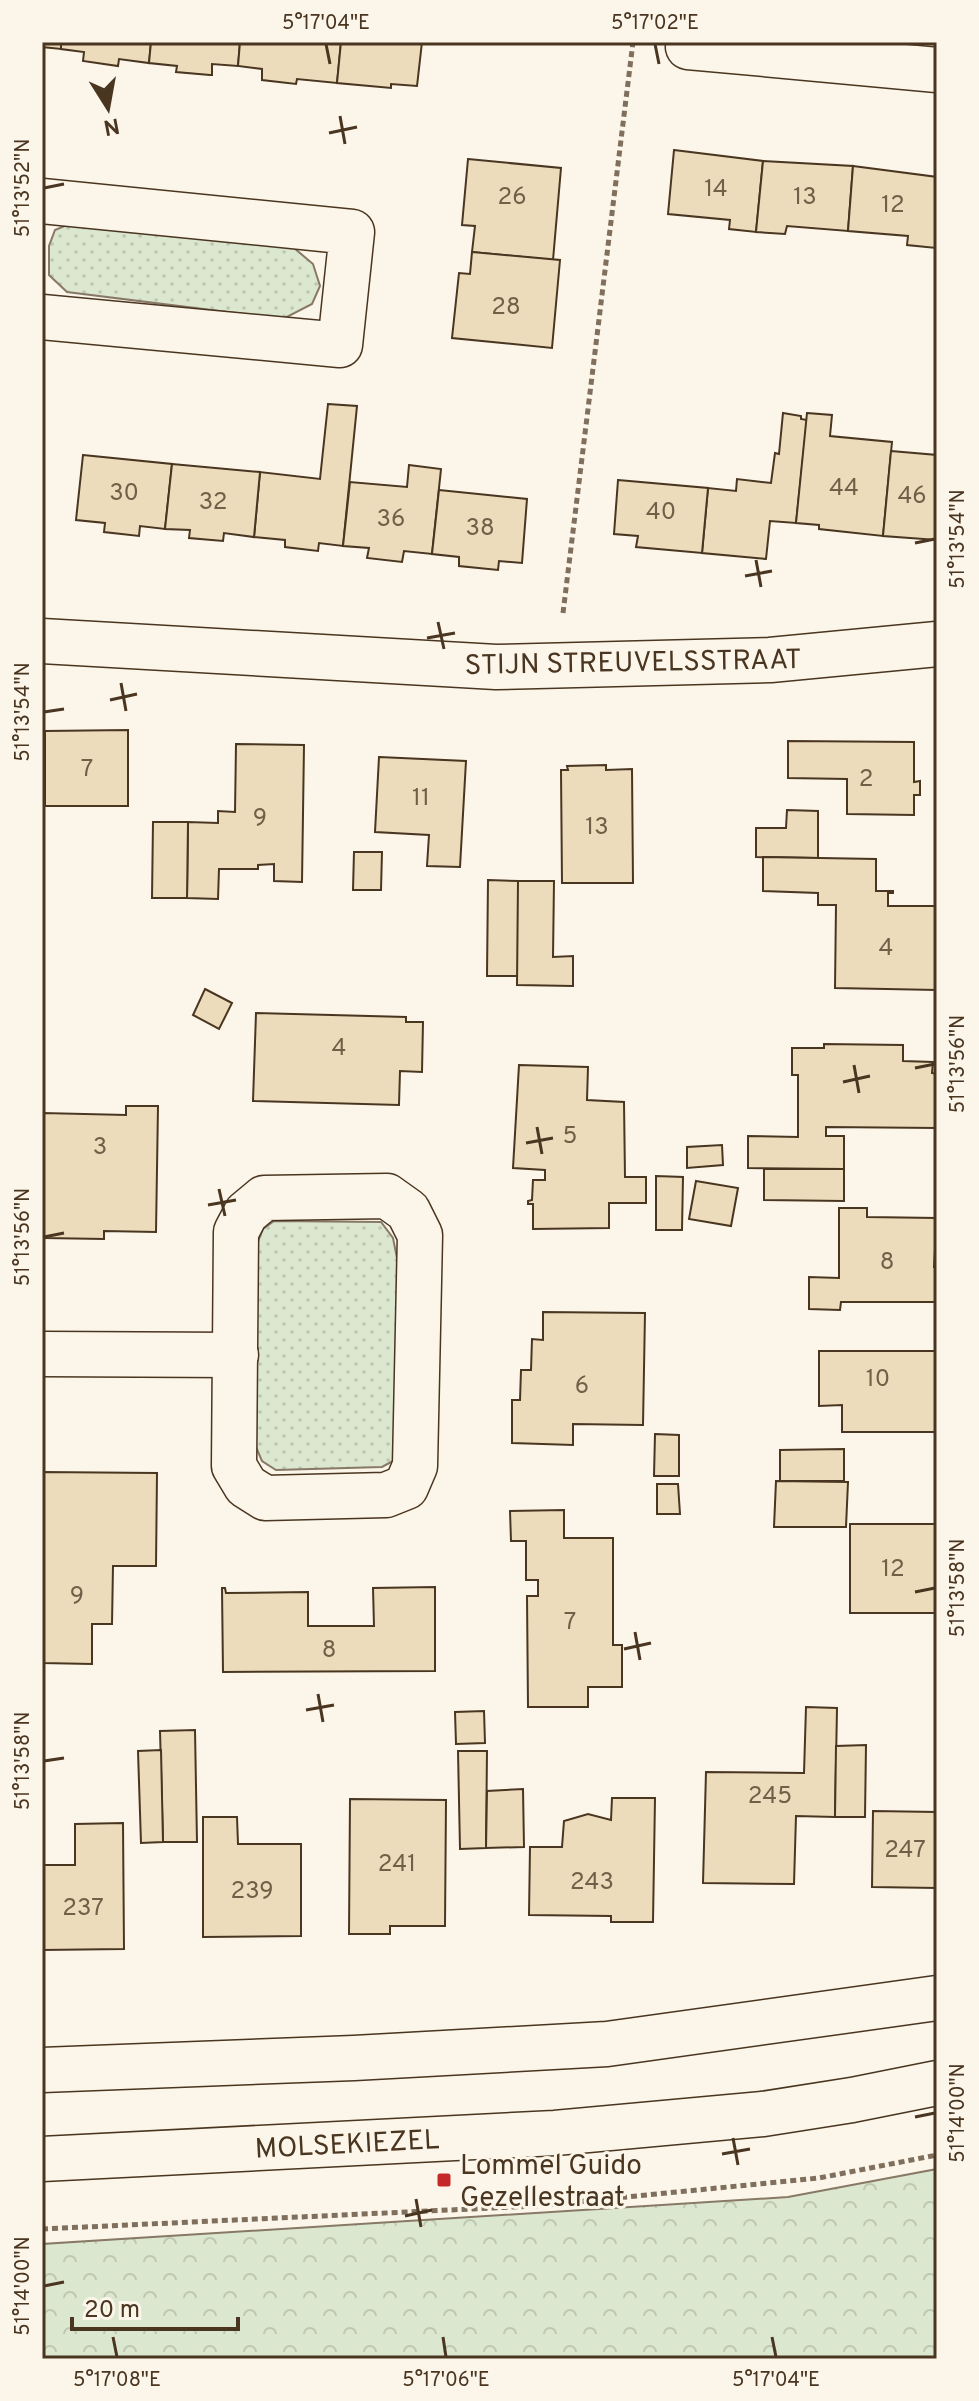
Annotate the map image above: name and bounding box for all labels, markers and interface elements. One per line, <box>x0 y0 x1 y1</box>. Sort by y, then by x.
text: 5°17'04"E <box>282 11 370 37</box>
text: 5°17'02"E <box>611 11 699 37</box>
north arrow <box>68 68 148 148</box>
text: N <box>101 110 122 140</box>
text: 51°13'52"N <box>11 139 37 237</box>
house number: 14 <box>704 175 728 205</box>
house number: 26 <box>497 183 527 213</box>
house number: 13 <box>793 183 817 213</box>
house number: 12 <box>881 191 905 221</box>
house number: 28 <box>491 293 521 323</box>
house number: 44 <box>829 474 859 504</box>
house number: 30 <box>109 479 139 509</box>
house number: 46 <box>897 482 927 512</box>
house number: 32 <box>199 488 227 518</box>
text: 51°13'54"N <box>946 489 972 589</box>
house number: 40 <box>646 498 676 528</box>
house number: 36 <box>377 505 405 535</box>
house number: 38 <box>465 514 495 544</box>
street label: STIJN STREUVELSSTRAAT <box>464 643 802 685</box>
text: 51°13'54"N <box>11 662 37 762</box>
house number: 7 <box>81 755 93 785</box>
house number: 2 <box>859 765 873 795</box>
house number: 11 <box>412 784 430 814</box>
house number: 9 <box>253 804 267 834</box>
house number: 13 <box>585 813 609 843</box>
house number: 4 <box>879 934 893 964</box>
text: 51°13'56"N <box>946 1015 972 1113</box>
house number: 4 <box>332 1034 346 1064</box>
house number: 5 <box>563 1122 577 1152</box>
house number: 3 <box>93 1133 107 1163</box>
text: 51°13'56"N <box>11 1188 37 1286</box>
house number: 8 <box>880 1248 894 1278</box>
house number: 10 <box>866 1365 890 1395</box>
house number: 6 <box>575 1372 589 1402</box>
text: 51°13'58"N <box>946 1539 972 1637</box>
house number: 12 <box>881 1555 905 1585</box>
house number: 9 <box>70 1582 84 1612</box>
house number: 7 <box>564 1608 576 1638</box>
house number: 8 <box>322 1636 336 1666</box>
text: 51°13'58"N <box>11 1712 37 1810</box>
house number: 245 <box>748 1782 792 1812</box>
house number: 247 <box>884 1836 926 1866</box>
house number: 241 <box>378 1850 416 1880</box>
house number: 243 <box>570 1868 614 1898</box>
house number: 239 <box>231 1877 273 1907</box>
house number: 237 <box>62 1894 104 1924</box>
text: 51°14'00"N <box>946 2063 972 2163</box>
street label: MOLSEKIEZEL <box>254 2123 440 2169</box>
place label: Lommel Guido Gezellestraat <box>460 2149 642 2217</box>
marker: Lommel Guido Gezellestraat <box>435 2171 453 2189</box>
text: 51°14'00"N <box>11 2236 37 2336</box>
scale bar <box>72 2281 238 2331</box>
text: 20 m <box>84 2296 140 2326</box>
text: 5°17'08"E <box>73 2368 161 2394</box>
text: 5°17'06"E <box>402 2368 490 2394</box>
text: 5°17'04"E <box>732 2368 820 2394</box>

